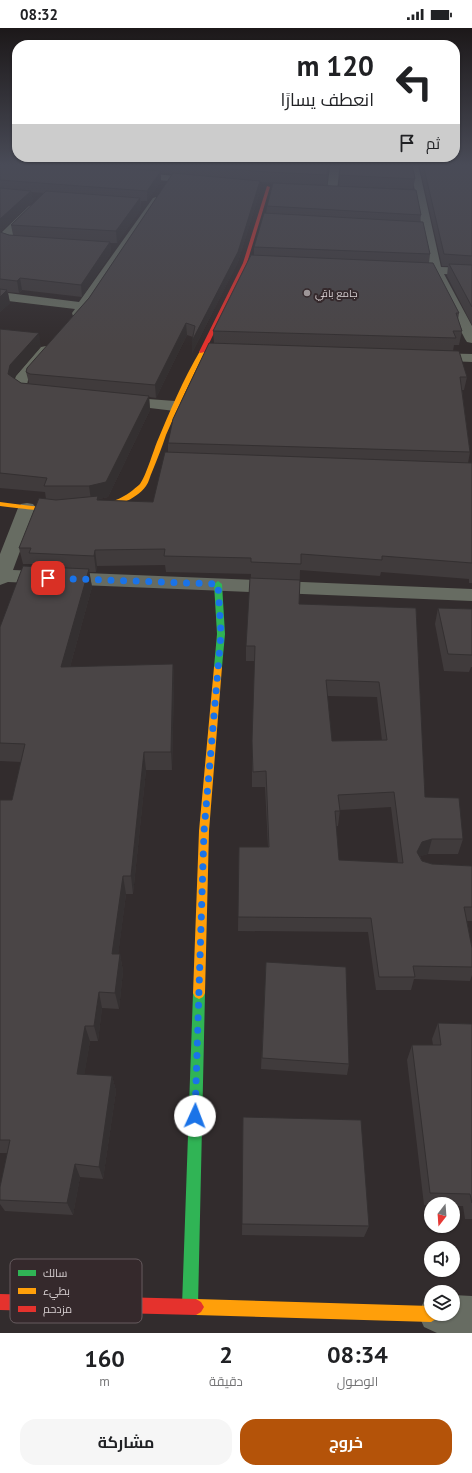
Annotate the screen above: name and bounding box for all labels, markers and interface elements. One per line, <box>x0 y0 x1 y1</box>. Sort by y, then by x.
text: 08:32 <box>20 5 58 24</box>
text: 120 m <box>297 47 374 84</box>
icon: left <box>388 56 440 108</box>
text: انعطف يسارًا <box>280 88 374 111</box>
icon: arrive <box>396 132 418 154</box>
text: ثم <box>426 134 440 153</box>
place label: جامع باقي <box>315 287 357 301</box>
marker: جامع باقي <box>302 288 312 298</box>
pin <box>31 561 65 595</box>
icon: arrive <box>37 567 59 589</box>
position arrow <box>174 1095 216 1137</box>
north arrow <box>424 1197 460 1233</box>
map controls <box>424 1197 460 1321</box>
button: sound <box>424 1241 460 1277</box>
legend <box>10 1259 142 1323</box>
text: سالك <box>43 1266 67 1280</box>
text: بطيء <box>43 1284 70 1300</box>
button: layers <box>424 1285 460 1321</box>
text: مزدحم <box>43 1302 72 1317</box>
text: 2 <box>219 1339 233 1370</box>
text: 08:34 <box>327 1339 388 1370</box>
text: 160 <box>84 1343 125 1374</box>
text: m <box>99 1373 110 1390</box>
text: دقيقة <box>209 1373 243 1390</box>
text: الوصول <box>337 1373 378 1390</box>
button: مشاركة <box>20 1419 232 1465</box>
button: خروج <box>240 1419 452 1465</box>

